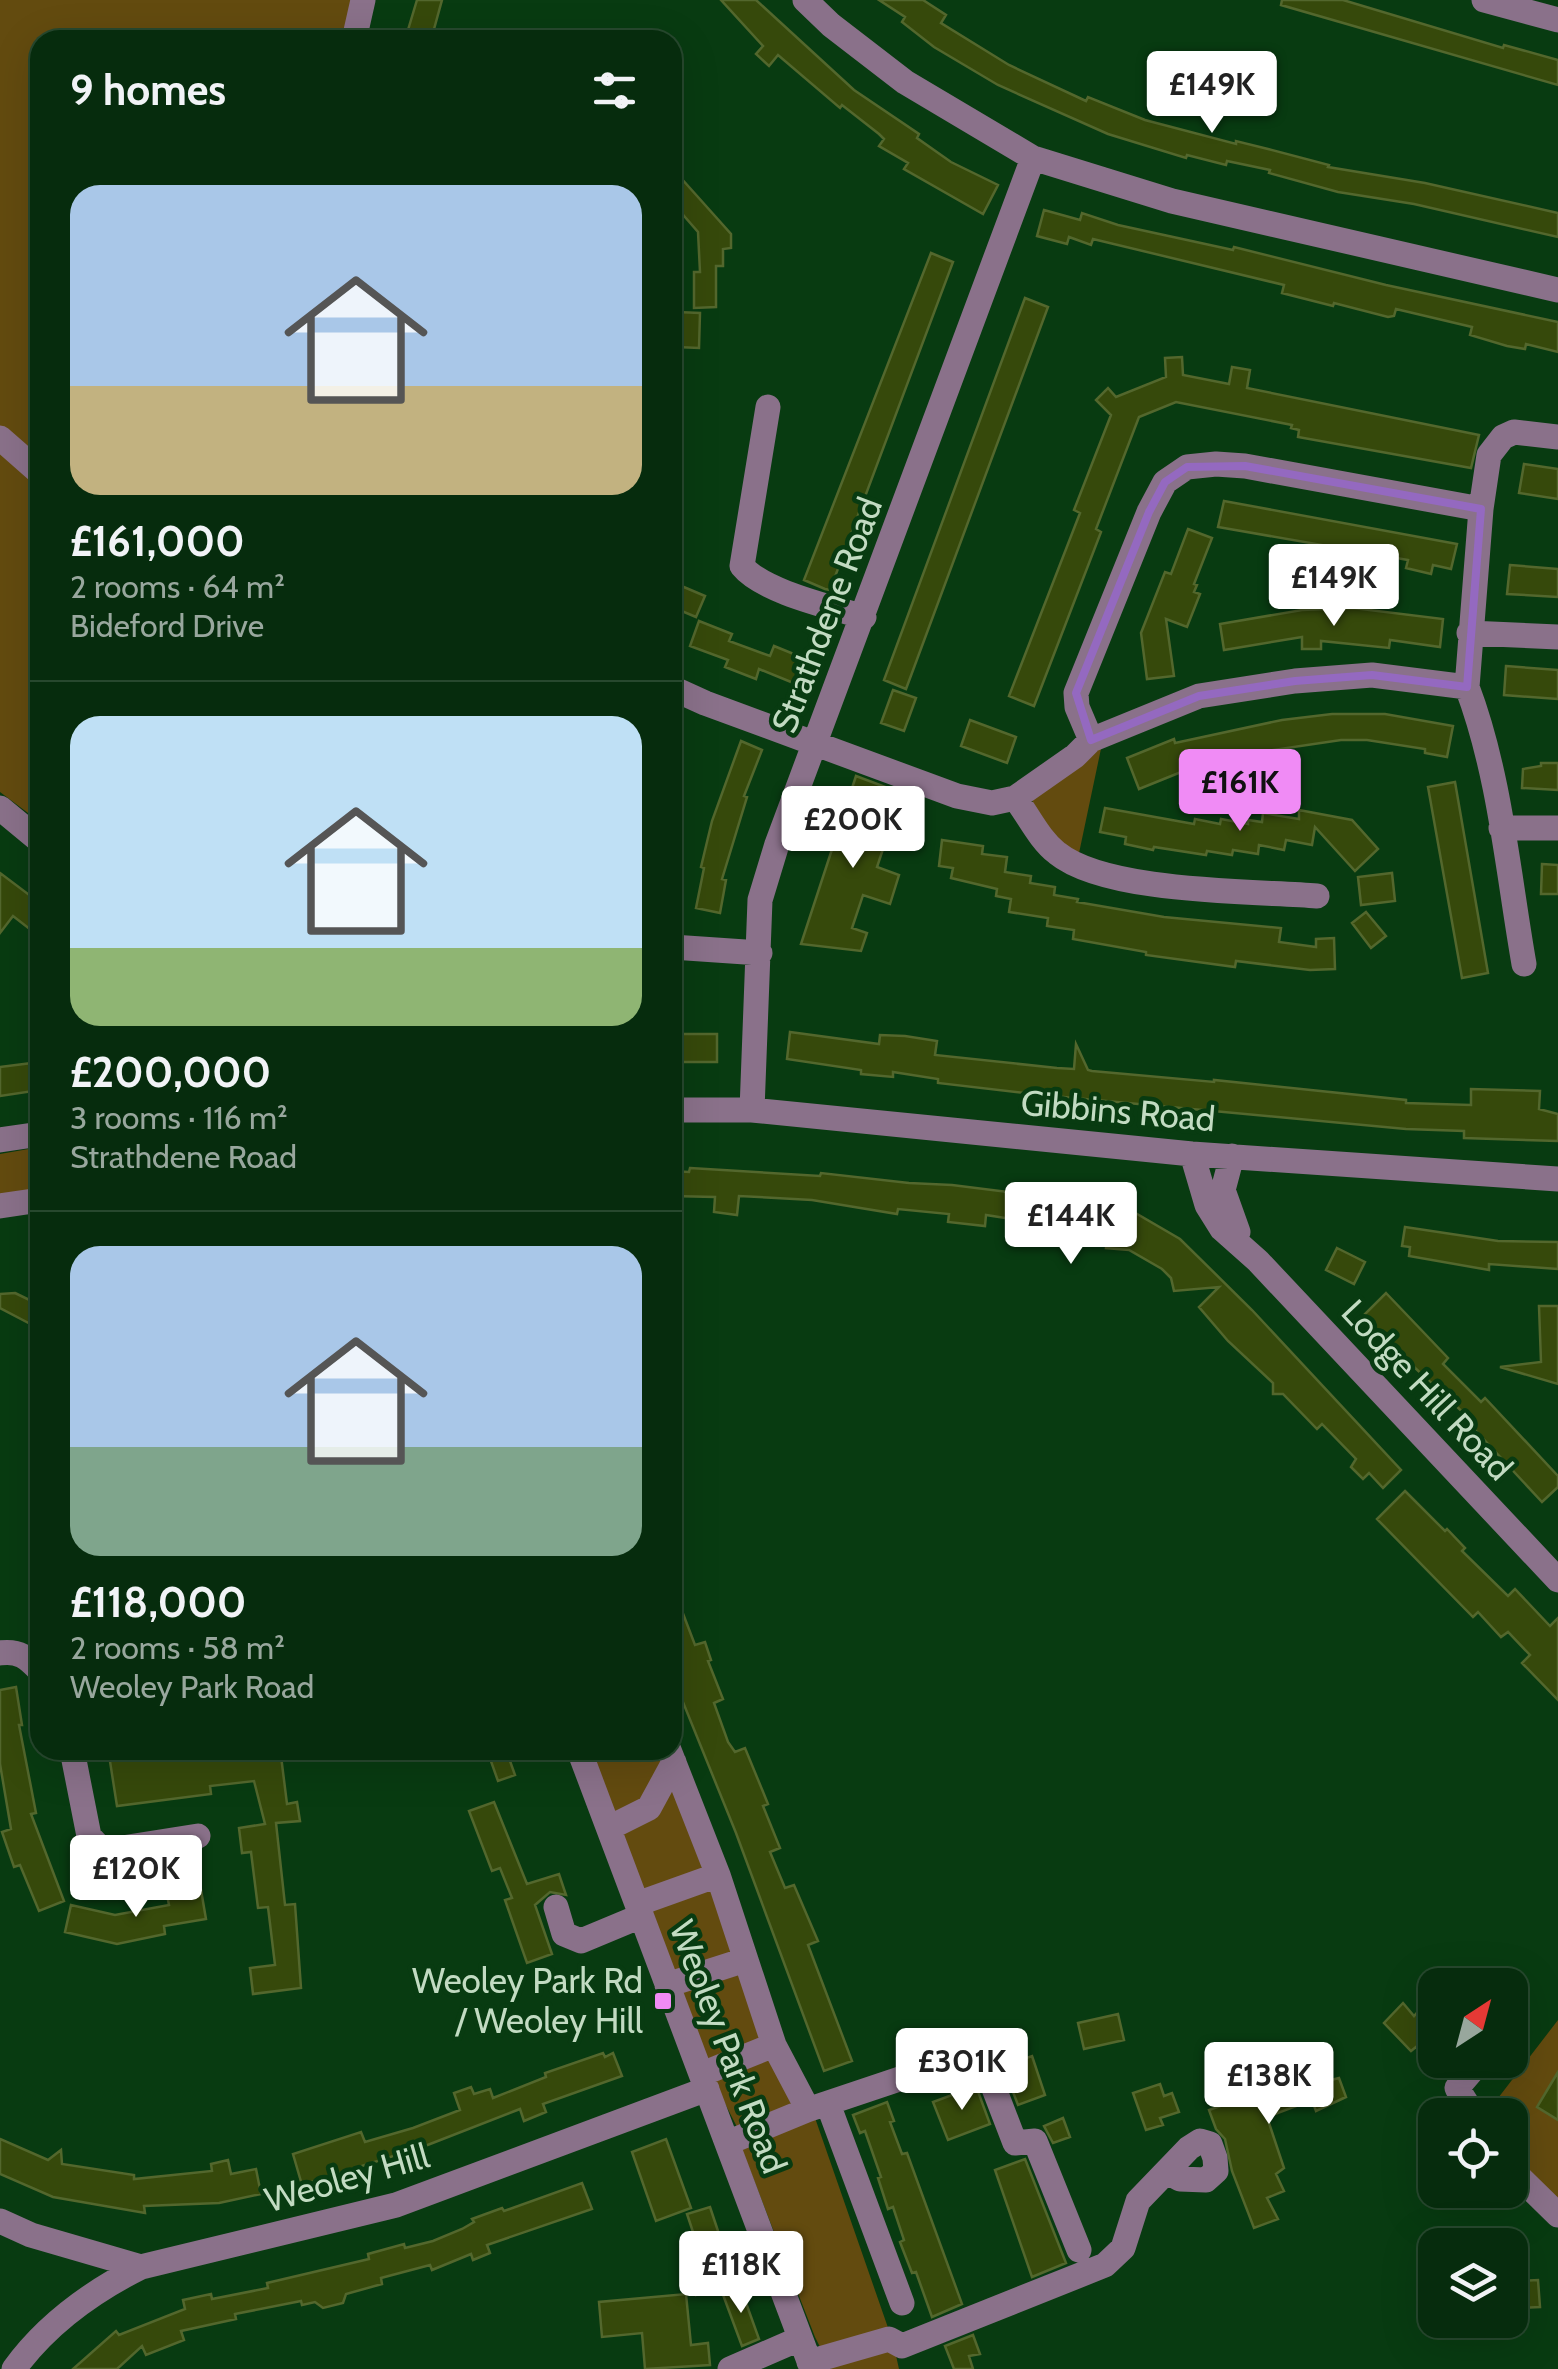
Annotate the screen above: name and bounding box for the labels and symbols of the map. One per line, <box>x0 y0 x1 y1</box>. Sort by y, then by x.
pin: £149K <box>1142 51 1282 136</box>
street label: Strathdene Road <box>762 491 891 738</box>
pin: £149K <box>1264 544 1404 629</box>
pin: £161K <box>1170 749 1310 834</box>
pin: £200K <box>783 786 923 871</box>
street label: Gibbins Road <box>1019 1081 1217 1140</box>
pin: £144K <box>1001 1182 1141 1267</box>
street label: Lodge Hill Road <box>1333 1290 1522 1489</box>
pin: £120K <box>66 1835 206 1920</box>
street label: Weoley Park Road <box>661 1914 796 2179</box>
place label: Weoley Park Rd / Weoley Hill <box>412 1959 644 2042</box>
north arrow <box>1418 1968 1528 2078</box>
marker: Weoley Park Rd / Weoley Hill <box>652 1990 674 2012</box>
pin: £301K <box>892 2028 1032 2113</box>
pin: £138K <box>1199 2042 1339 2127</box>
street label: Weoley Hill <box>260 2133 435 2221</box>
pin: £118K <box>671 2231 811 2316</box>

